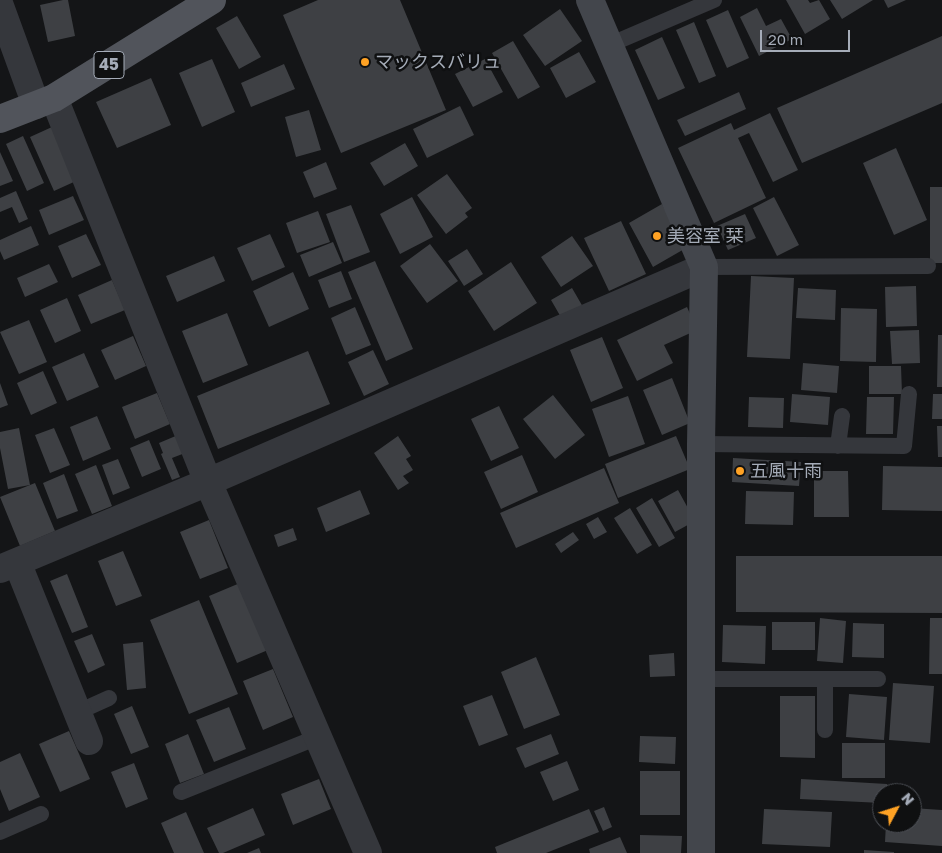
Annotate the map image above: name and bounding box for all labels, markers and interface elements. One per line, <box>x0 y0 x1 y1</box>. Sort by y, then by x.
scale bar <box>762 20 852 52</box>
text: 20 m <box>768 30 803 48</box>
place label: マックスバリュ <box>375 51 501 73</box>
road number: 45 <box>94 52 124 78</box>
marker: マックスバリュ <box>359 56 371 68</box>
place label: 美容室 栞 <box>667 225 743 247</box>
marker: 美容室 栞 <box>651 230 663 242</box>
place label: 五風十雨 <box>750 460 822 482</box>
marker: 五風十雨 <box>734 465 746 477</box>
north arrow <box>872 783 922 833</box>
text: N <box>898 789 918 808</box>

